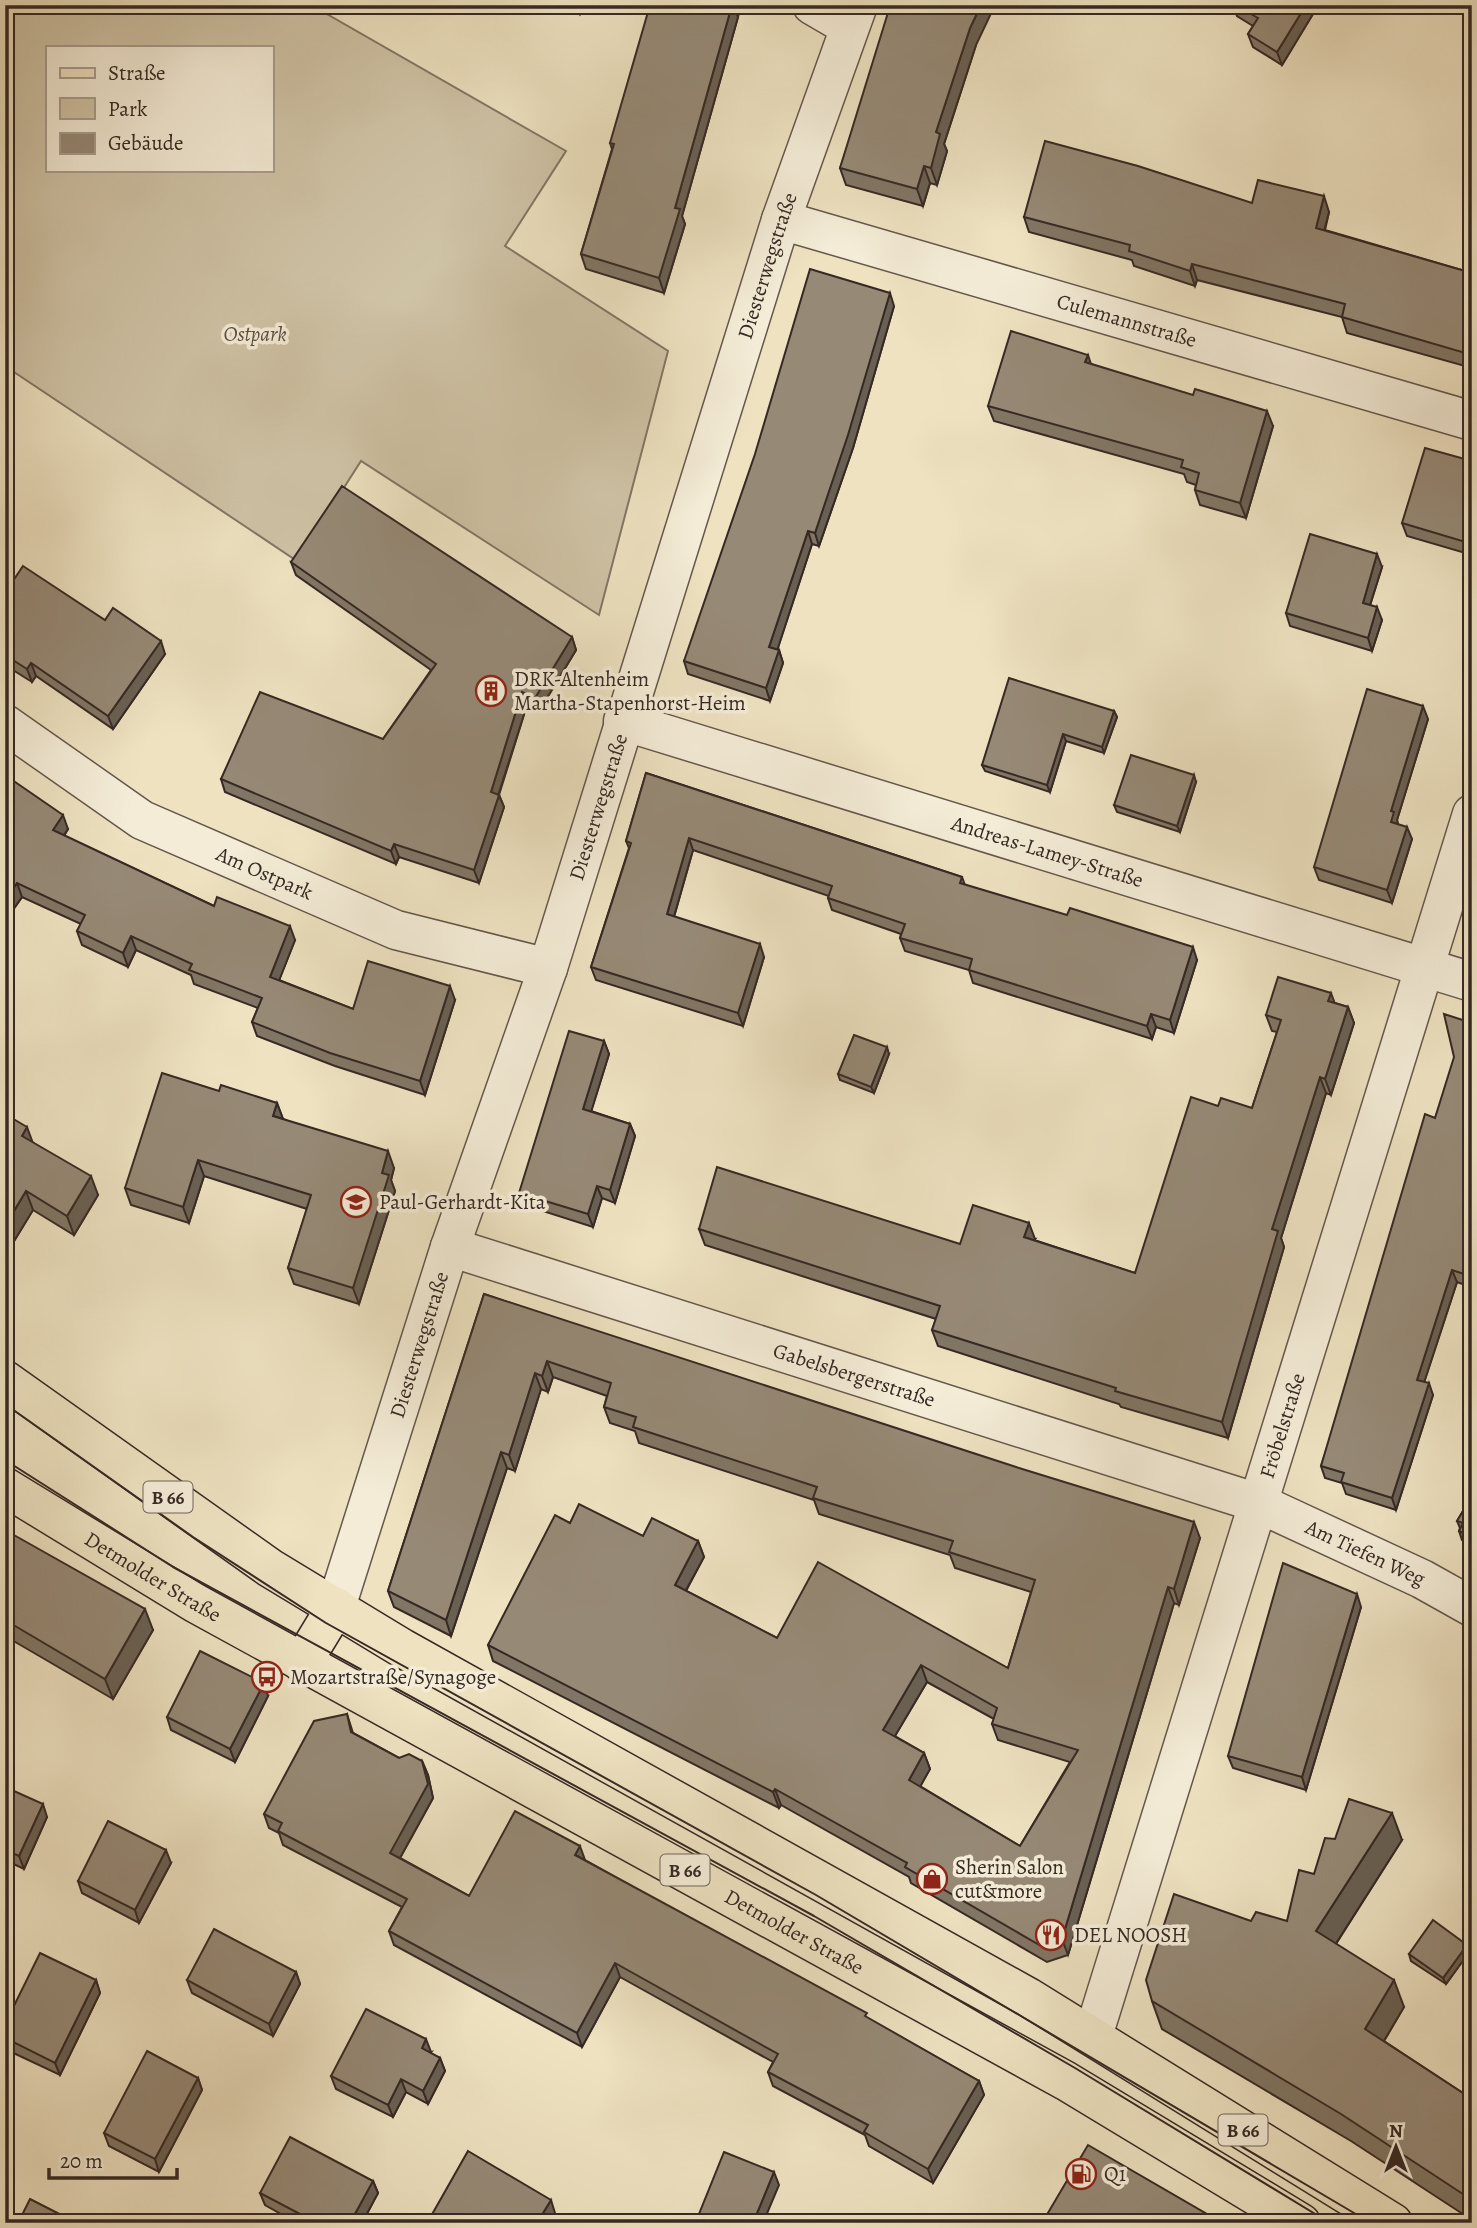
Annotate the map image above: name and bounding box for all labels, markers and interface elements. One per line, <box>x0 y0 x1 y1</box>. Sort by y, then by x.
legend <box>46 46 273 172</box>
text: Straße <box>108 59 166 87</box>
text: Park <box>108 95 148 123</box>
text: Gebäude <box>108 129 184 157</box>
street label: Diesterwegstraße <box>731 189 804 343</box>
street label: Culemannstraße <box>1054 287 1200 354</box>
park label: Ostpark <box>223 320 287 348</box>
place label: DRK-Altenheim Martha-Stapenhorst-Heim <box>514 665 746 717</box>
building icon: DRK-Altenheim Martha-Stapenhorst-Heim <box>474 674 508 708</box>
street label: Diesterwegstraße <box>562 730 634 884</box>
street label: Andreas-Lamey-Straße <box>947 809 1147 894</box>
street label: Am Ostpark <box>211 839 318 907</box>
school or university icon: Paul-Gerhardt-Kita <box>339 1185 373 1219</box>
place label: Paul-Gerhardt-Kita <box>379 1188 546 1216</box>
street label: Diesterwegstraße <box>383 1268 455 1422</box>
street label: Gabelsbergerstraße <box>770 1336 939 1414</box>
street label: Fröbelstraße <box>1253 1370 1312 1482</box>
road number: B 66 <box>144 1482 192 1512</box>
street label: Am Tiefen Weg <box>1300 1513 1430 1593</box>
street label: Detmolder Straße <box>79 1525 226 1629</box>
bus stop icon: Mozartstraße/Synagoge <box>250 1660 284 1694</box>
place label: Mozartstraße/Synagoge <box>290 1663 496 1691</box>
place label: Sherin Salon cut&more <box>955 1853 1064 1905</box>
road number: B 66 <box>660 1854 710 1886</box>
shop icon: Sherin Salon cut&more <box>915 1862 949 1896</box>
street label: Detmolder Straße <box>720 1882 869 1981</box>
restaurant icon: DEL NOOSH <box>1034 1918 1068 1952</box>
place label: DEL NOOSH <box>1074 1921 1187 1949</box>
north arrow <box>1362 2112 1432 2182</box>
road number: B 66 <box>1218 2114 1268 2146</box>
text: N <box>1389 2118 1403 2144</box>
scale bar <box>49 2137 177 2181</box>
text: 20 m <box>60 2147 103 2175</box>
fuel station icon: Q1 <box>1064 2157 1098 2191</box>
place label: Q1 <box>1104 2160 1126 2188</box>

